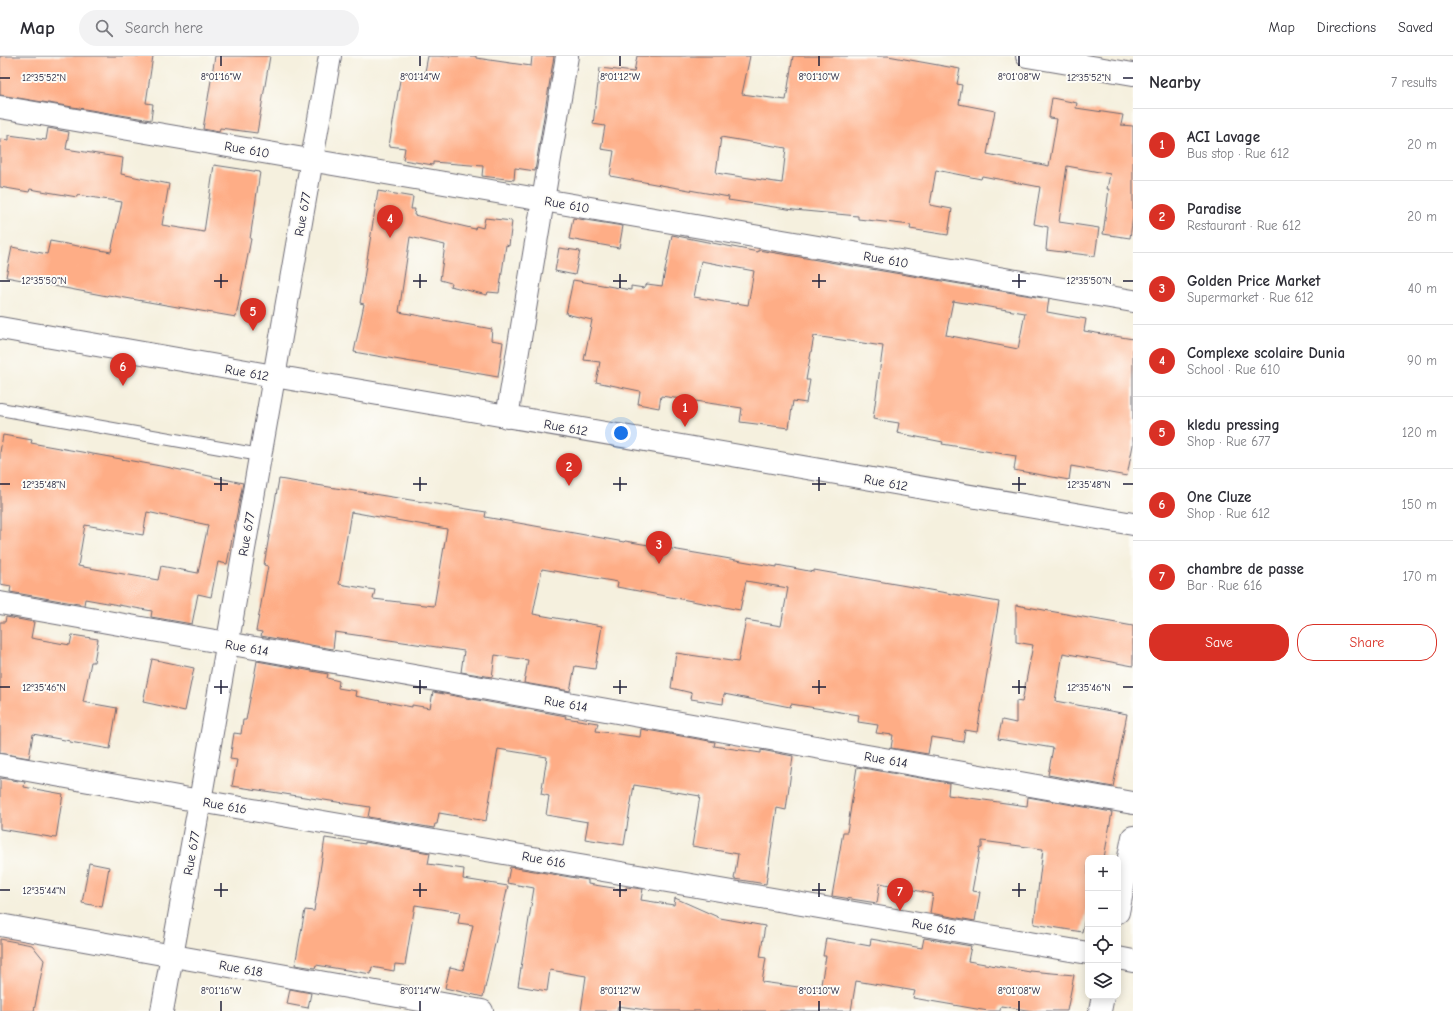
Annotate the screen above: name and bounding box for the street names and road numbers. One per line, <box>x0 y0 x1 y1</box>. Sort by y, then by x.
street label: Rue 610 <box>223 138 271 161</box>
street label: Rue 677 <box>291 191 314 237</box>
street label: Rue 610 <box>543 193 591 216</box>
street label: Rue 610 <box>862 248 910 271</box>
street label: Rue 612 <box>224 361 270 384</box>
street label: Rue 612 <box>543 416 589 439</box>
street label: Rue 612 <box>863 471 909 494</box>
street label: Rue 677 <box>235 511 258 557</box>
street label: Rue 614 <box>224 636 270 659</box>
street label: Rue 614 <box>543 692 589 715</box>
street label: Rue 614 <box>863 748 909 771</box>
street label: Rue 616 <box>202 794 248 817</box>
street label: Rue 677 <box>180 830 203 876</box>
street label: Rue 616 <box>521 848 567 871</box>
street label: Rue 616 <box>911 915 957 938</box>
street label: Rue 618 <box>218 957 264 980</box>

